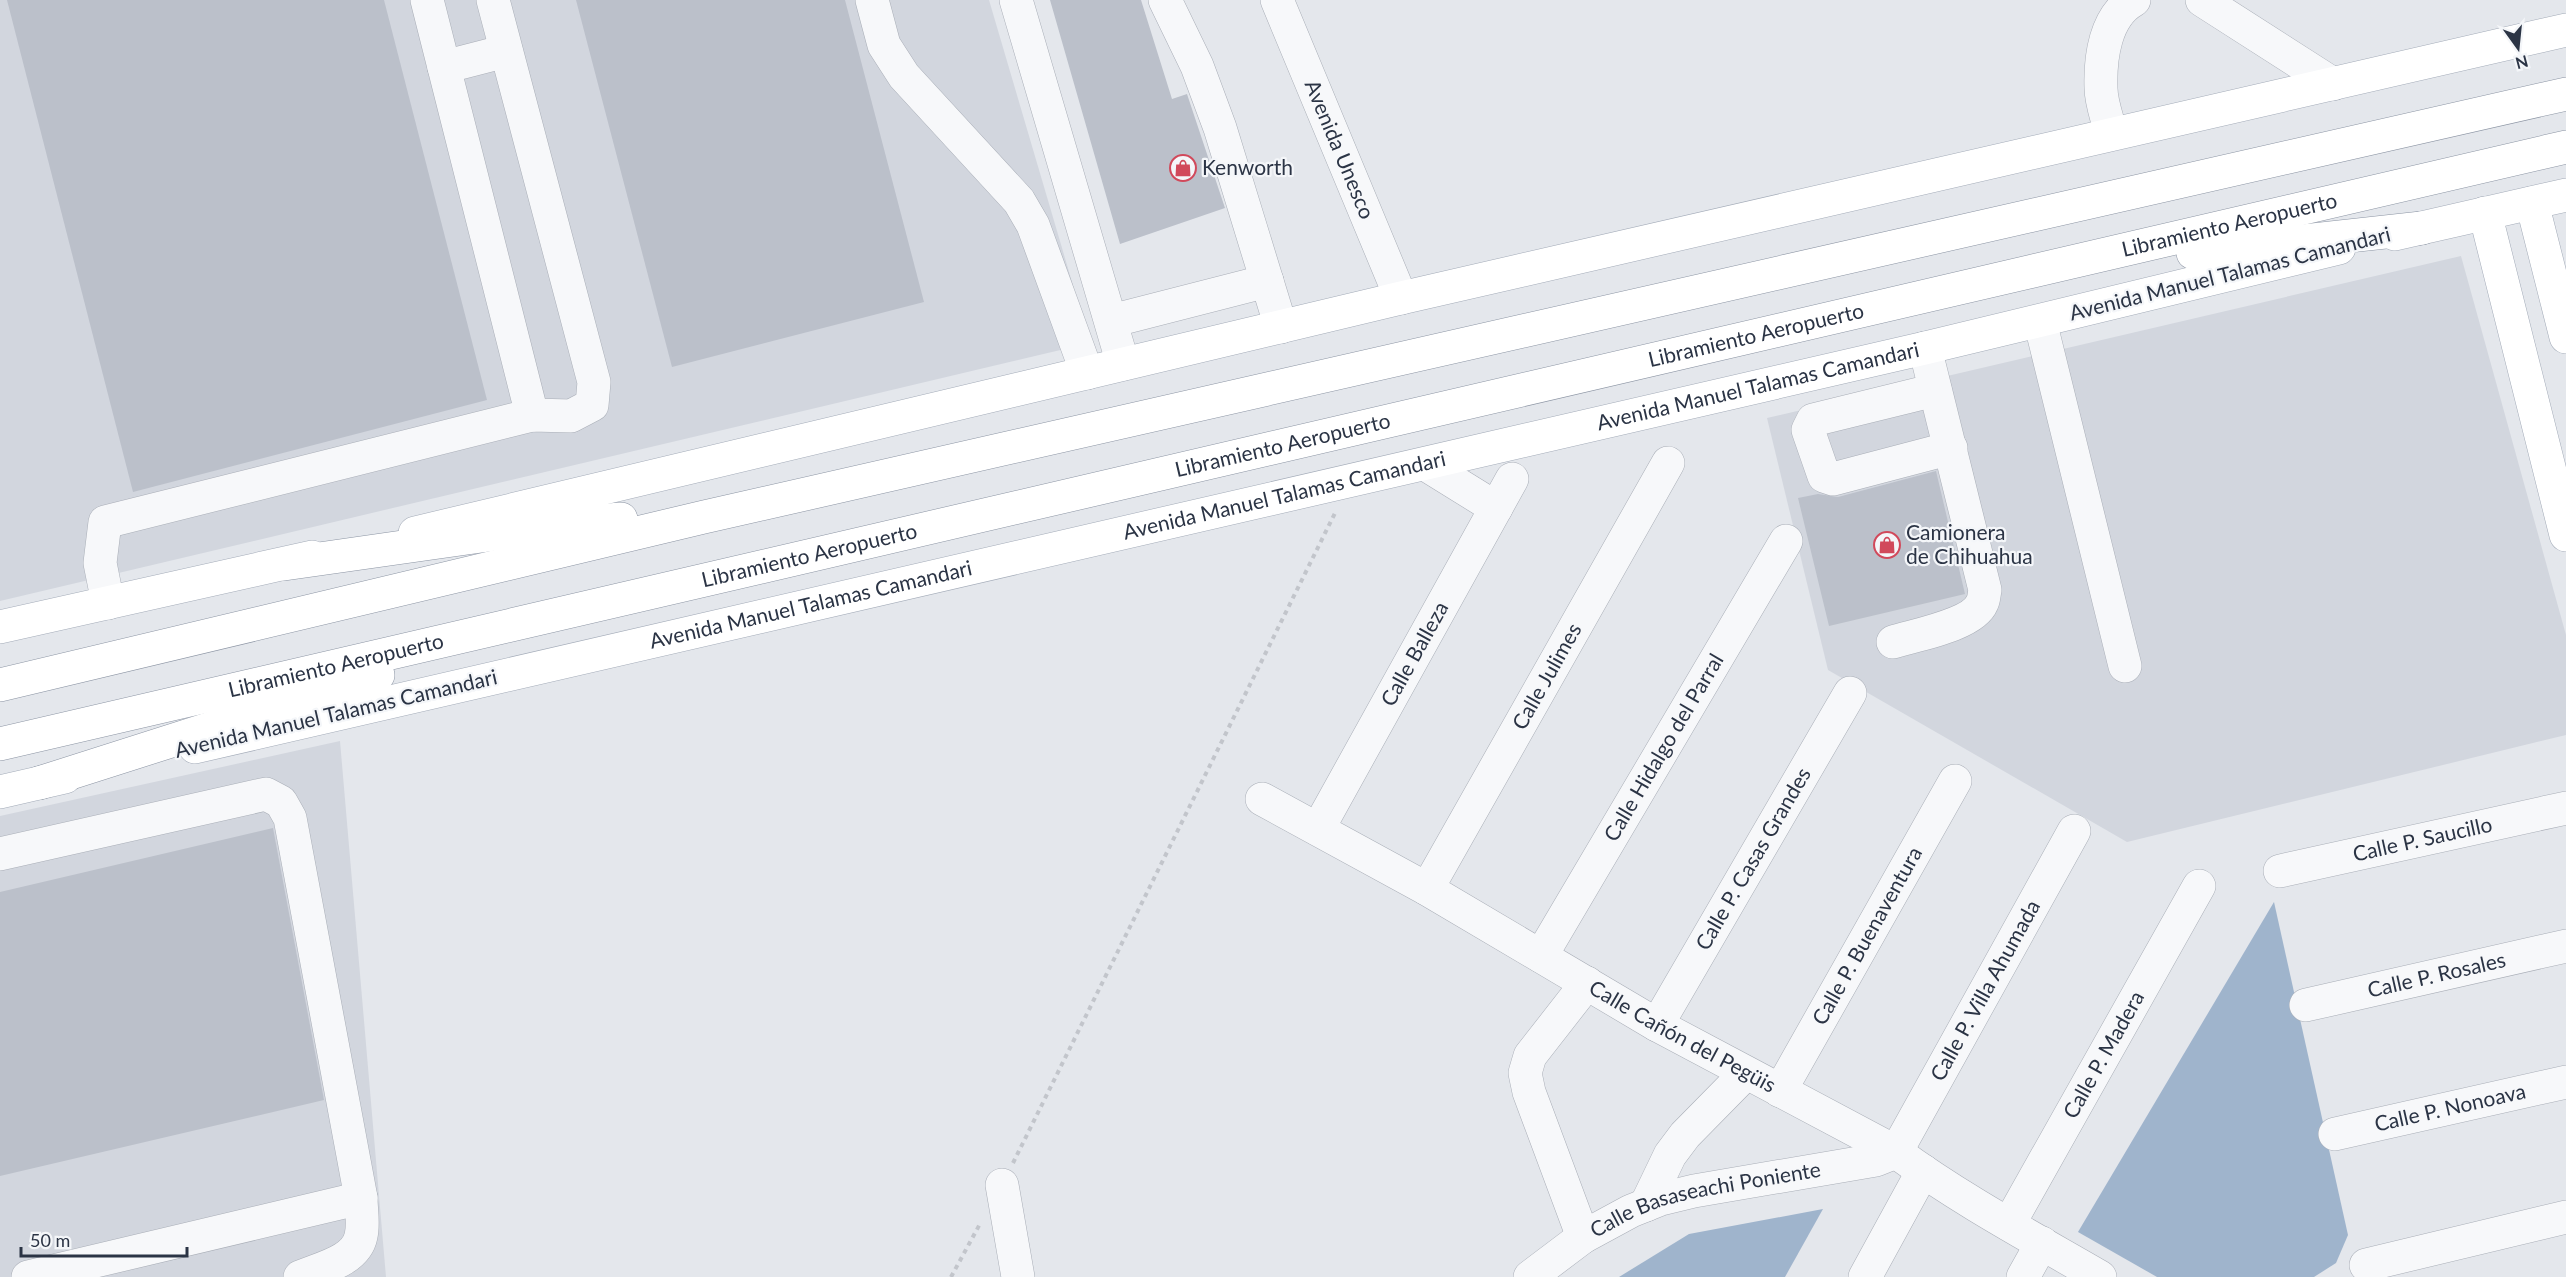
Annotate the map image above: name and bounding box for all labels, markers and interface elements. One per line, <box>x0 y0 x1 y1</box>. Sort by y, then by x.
north arrow <box>2488 18 2548 78</box>
text: N <box>2514 52 2530 74</box>
street label: Avenida Unesco <box>1301 76 1381 222</box>
shop icon: Kenworth <box>1168 153 1198 183</box>
place label: Kenworth <box>1202 154 1293 179</box>
street label: Libramiento Aeropuerto <box>2119 187 2339 261</box>
street label: Avenida Manuel Talamas Camandari <box>2067 221 2393 325</box>
street label: Libramiento Aeropuerto <box>1646 297 1866 371</box>
street label: Avenida Manuel Talamas Camandari <box>1594 336 1921 434</box>
street label: Libramiento Aeropuerto <box>1172 407 1393 481</box>
street label: Avenida Manuel Talamas Camandari <box>1120 445 1448 544</box>
street label: Libramiento Aeropuerto <box>699 517 919 591</box>
place label: Camionera de Chihuahua <box>1906 519 2033 568</box>
shop icon: Camionera de Chihuahua <box>1872 530 1902 560</box>
street label: Avenida Manuel Talamas Camandari <box>647 554 974 653</box>
street label: Calle Balleza <box>1375 597 1453 710</box>
street label: Calle Julimes <box>1506 618 1586 733</box>
street label: Libramiento Aeropuerto <box>225 627 446 702</box>
street label: Calle Hidalgo del Parral <box>1598 649 1728 845</box>
street label: Avenida Manuel Talamas Camandari <box>172 663 499 762</box>
street label: Calle P. Casas Grandes <box>1689 762 1815 954</box>
street label: Calle P. Saucillo <box>2350 811 2494 866</box>
street label: Calle P. Buenaventura <box>1806 842 1926 1029</box>
street label: Calle P. Villa Ahumada <box>1924 895 2044 1085</box>
street label: Calle P. Rosales <box>2365 946 2508 1002</box>
street label: Calle Cañón del Pegüis <box>1585 974 1781 1097</box>
street label: Calle P. Madera <box>2057 986 2148 1122</box>
street label: Calle P. Nonoava <box>2372 1077 2528 1136</box>
street label: Calle Basaseachi Poniente <box>1585 1156 1822 1242</box>
scale bar <box>21 1220 188 1258</box>
text: 50 m <box>30 1229 70 1251</box>

